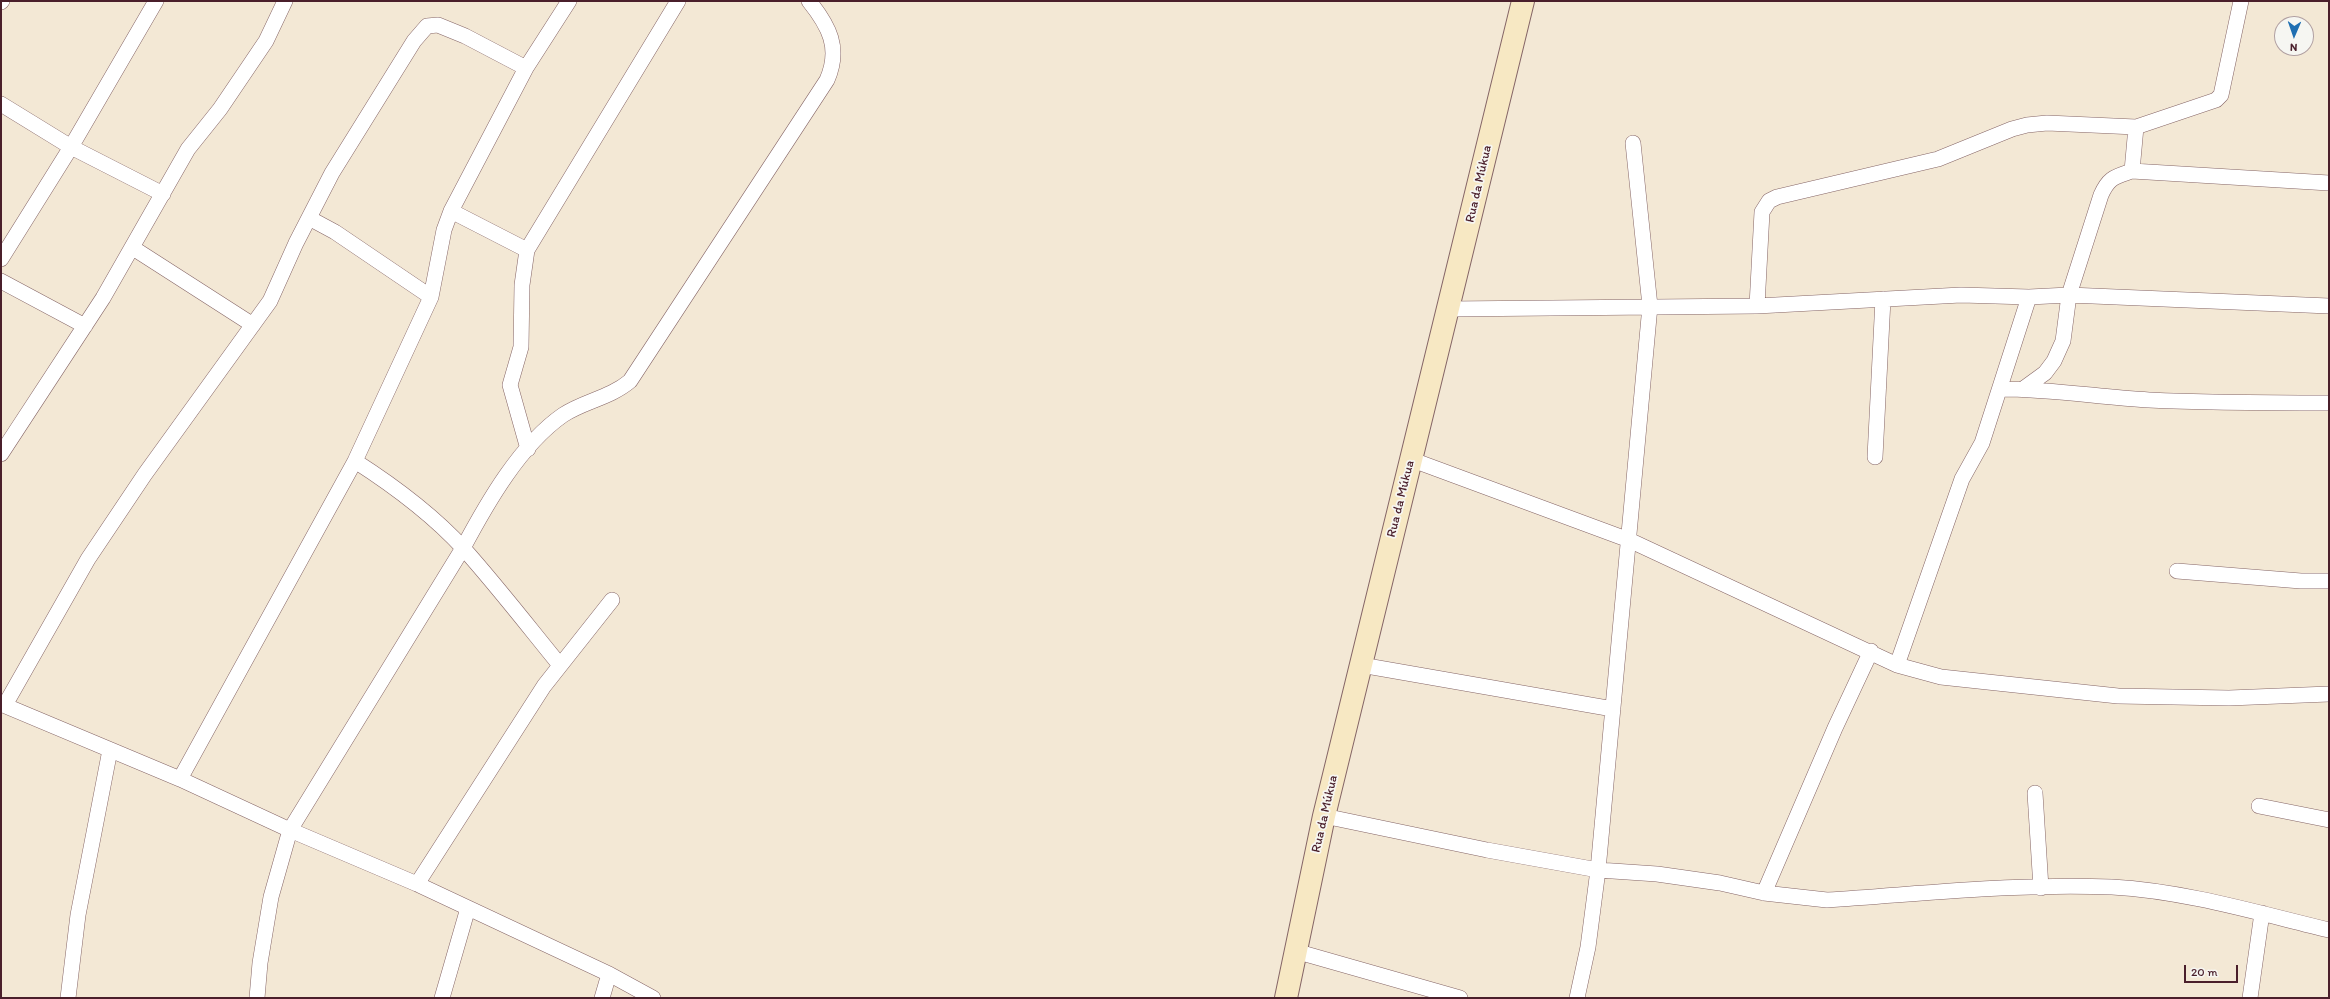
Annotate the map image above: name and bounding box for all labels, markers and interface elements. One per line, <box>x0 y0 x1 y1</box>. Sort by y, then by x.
north arrow <box>2274 16 2314 56</box>
text: N <box>2290 41 2298 54</box>
street label: Rua da Múkua <box>1463 144 1495 224</box>
street label: Rua da Múkua <box>1384 459 1418 539</box>
street label: Rua da Múkua <box>1309 774 1341 854</box>
scale bar <box>2186 957 2240 983</box>
text: 20 m <box>2191 965 2218 979</box>

